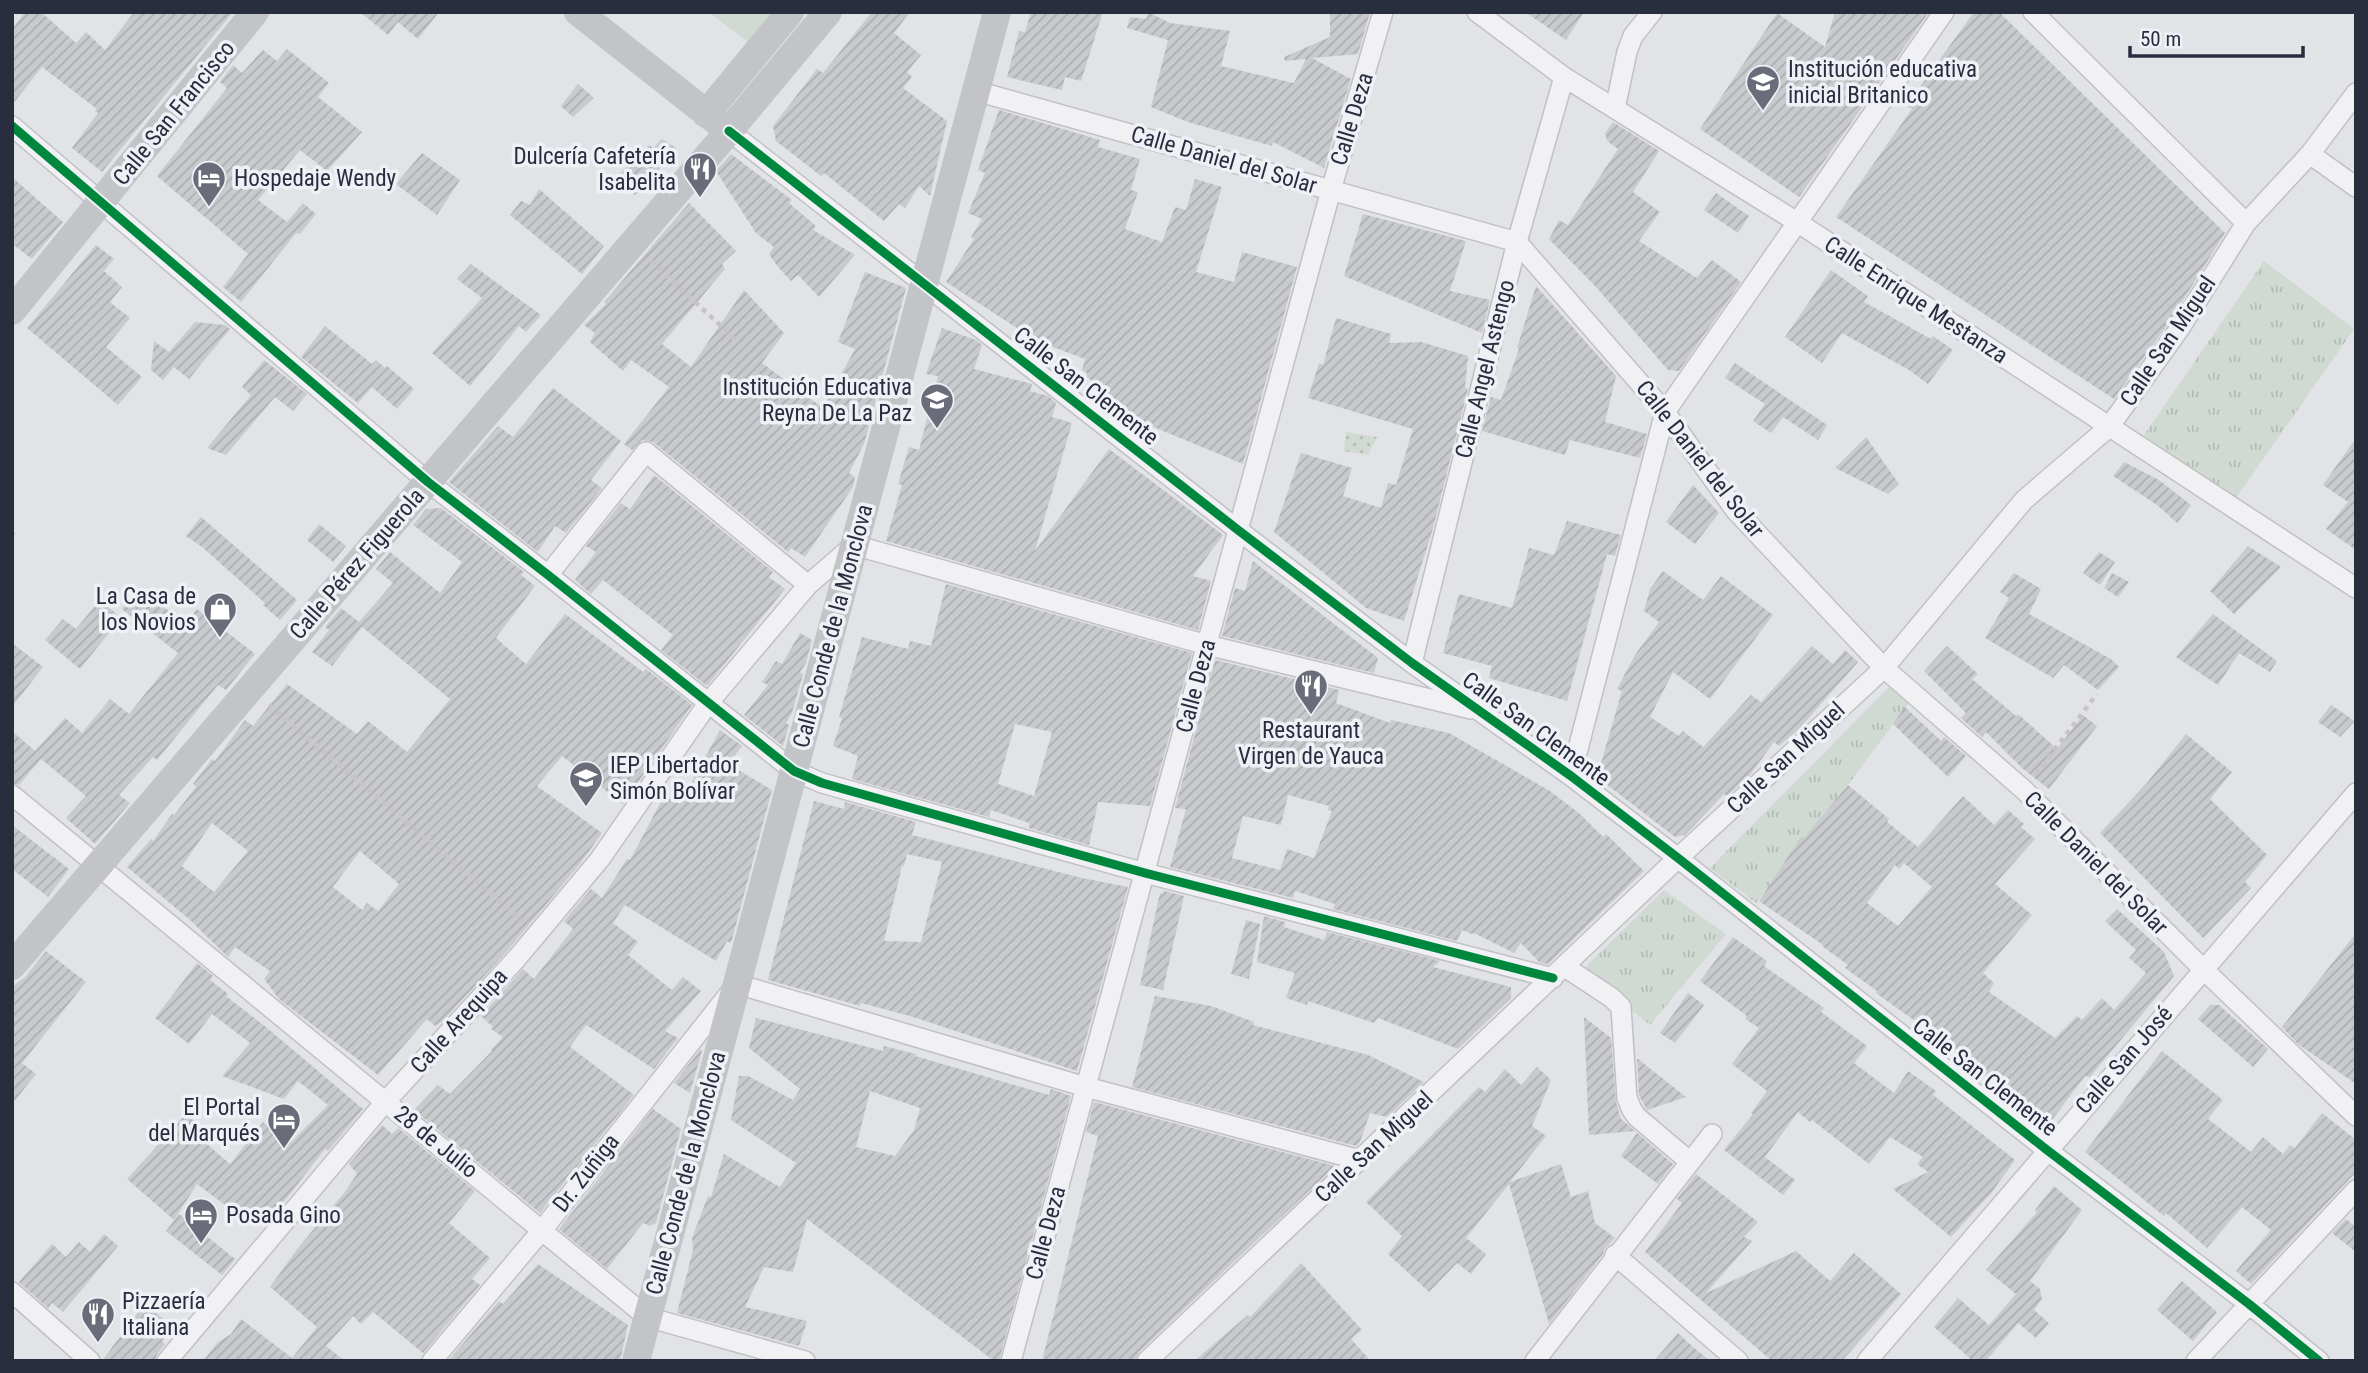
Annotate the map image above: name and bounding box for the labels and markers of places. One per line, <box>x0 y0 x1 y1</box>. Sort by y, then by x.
place label: Institución educativa inicial Britanico <box>1788 56 1977 109</box>
school or university icon: Institución educativa inicial Britanico <box>1744 63 1782 112</box>
place label: Dulcería Cafetería Isabelita <box>513 143 676 196</box>
restaurant icon: Dulcería Cafetería Isabelita <box>681 150 719 199</box>
hotel icon: Hospedaje Wendy <box>190 159 228 208</box>
place label: Hospedaje Wendy <box>234 165 397 192</box>
place label: Institución Educativa Reyna De La Paz <box>723 374 912 427</box>
school or university icon: Institución Educativa Reyna De La Paz <box>918 381 956 430</box>
place label: La Casa de los Novios <box>96 583 196 636</box>
shop icon: La Casa de los Novios <box>201 590 239 639</box>
restaurant icon: Restaurant Virgen de Yauca <box>1292 667 1330 716</box>
place label: Restaurant Virgen de Yauca <box>1238 717 1384 770</box>
place label: IEP Libertador Simón Bolívar <box>610 752 739 805</box>
school or university icon: IEP Libertador Simón Bolívar <box>567 759 605 808</box>
place label: El Portal del Marqués <box>148 1094 260 1147</box>
hotel icon: El Portal del Marqués <box>265 1101 303 1150</box>
hotel icon: Posada Gino <box>182 1196 220 1245</box>
place label: Posada Gino <box>226 1202 341 1229</box>
place label: Pizzaería Italiana <box>122 1288 205 1341</box>
restaurant icon: Pizzaería Italiana <box>79 1295 117 1344</box>

